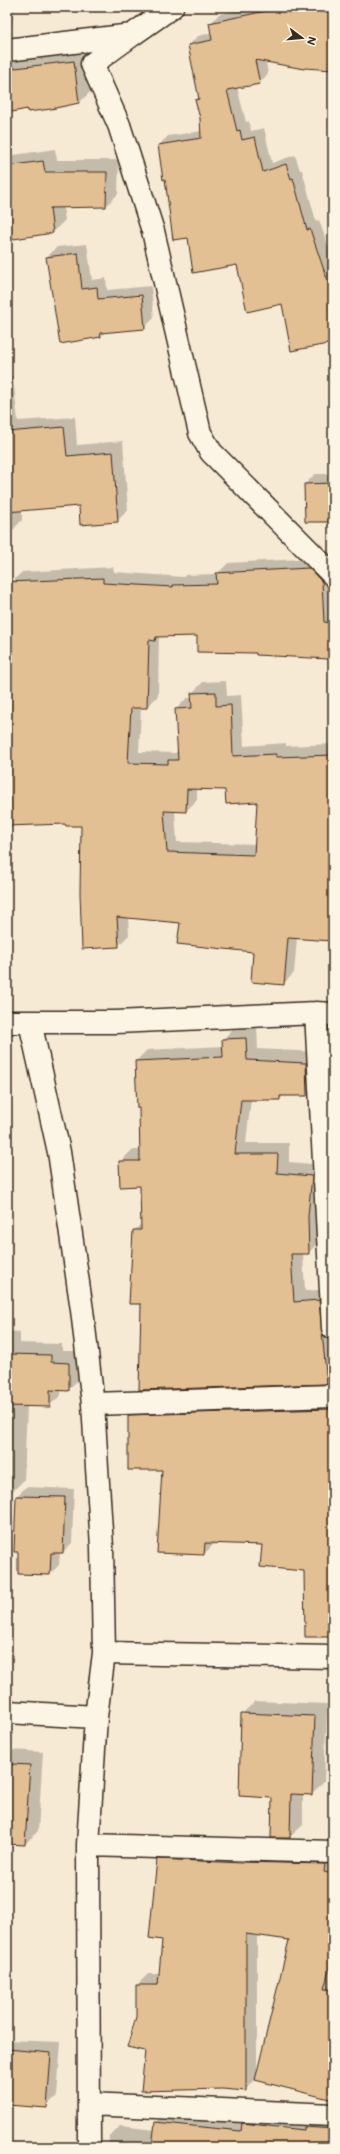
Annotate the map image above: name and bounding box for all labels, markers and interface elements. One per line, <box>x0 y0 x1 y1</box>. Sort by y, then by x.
north arrow <box>282 18 322 58</box>
text: N <box>304 35 320 47</box>

